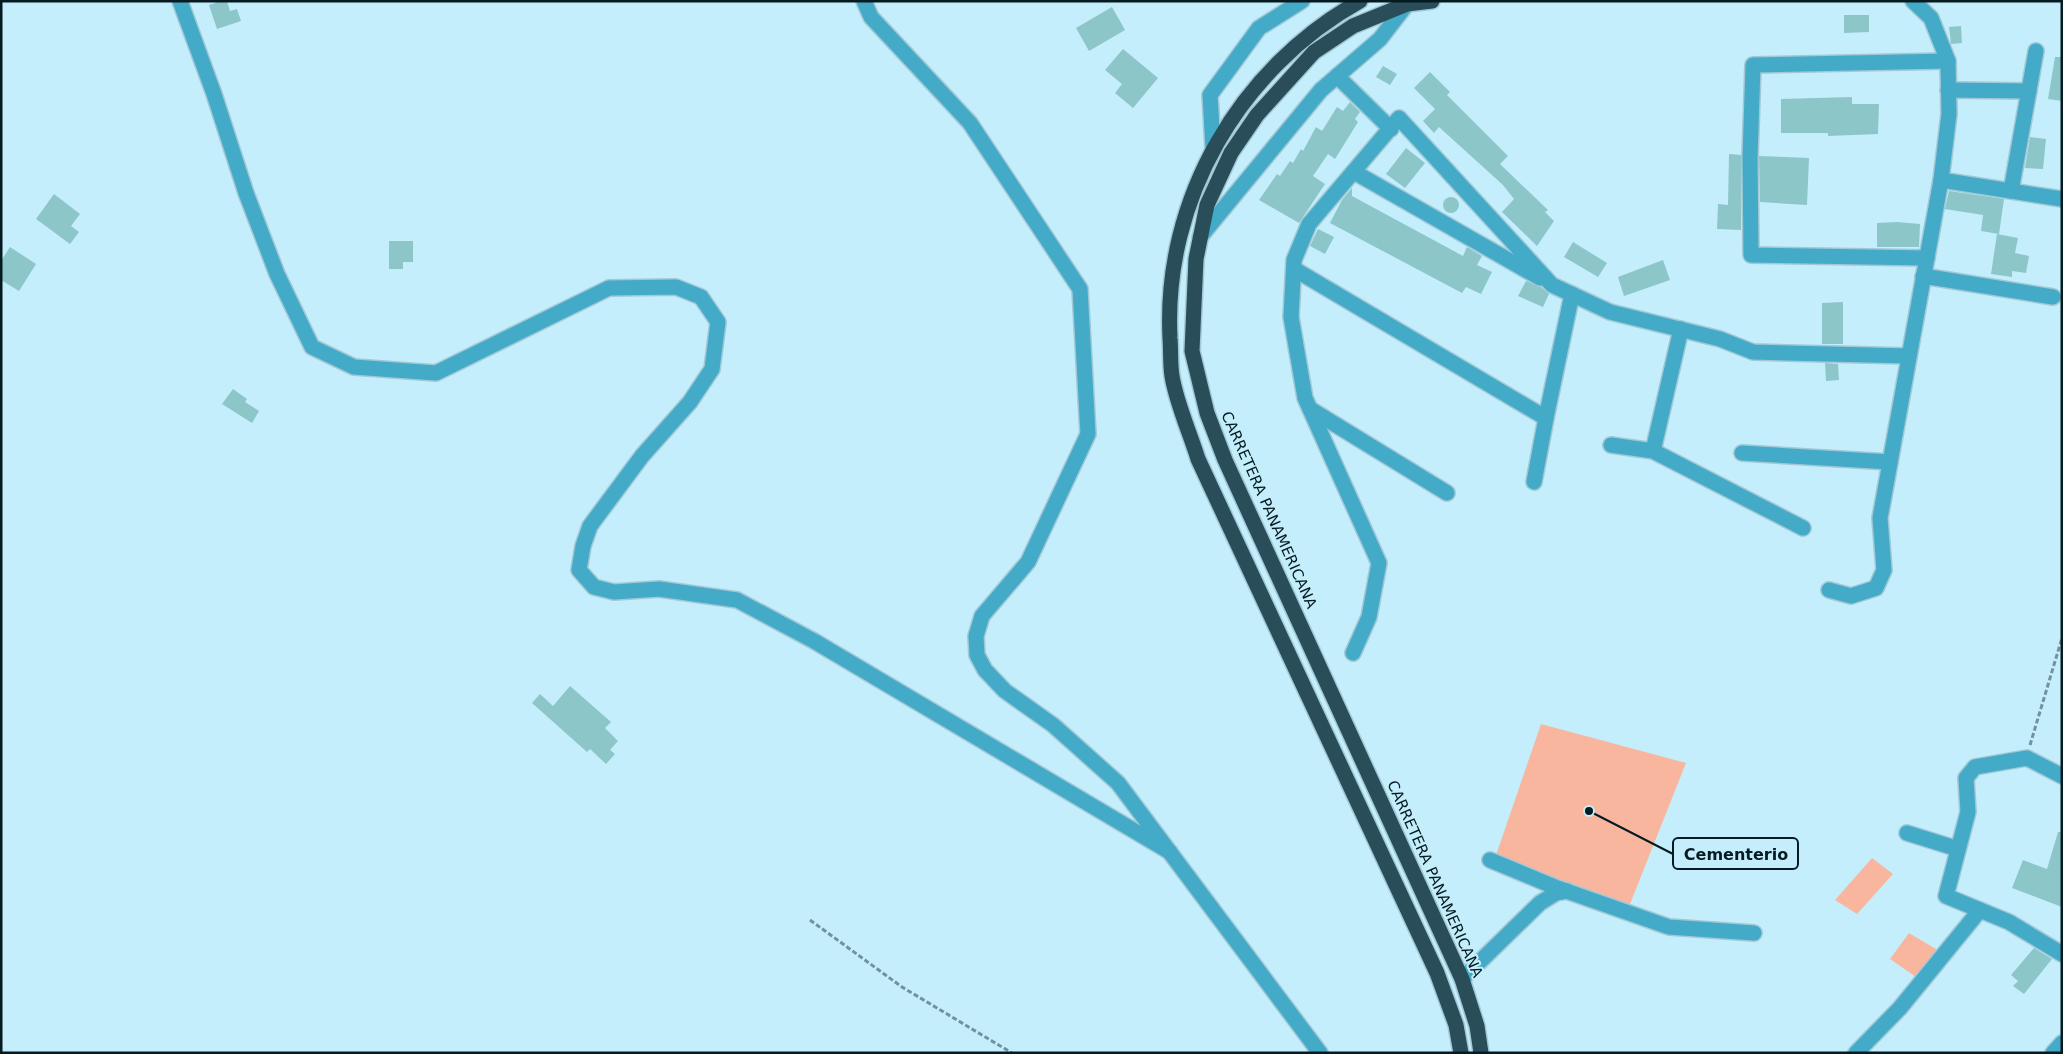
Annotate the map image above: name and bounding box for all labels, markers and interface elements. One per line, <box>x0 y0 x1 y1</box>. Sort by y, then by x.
street label: CARRETERA PANAMERICANA <box>1217 409 1321 612</box>
street label: CARRETERA PANAMERICANA <box>1383 778 1487 981</box>
callout: Cementerio <box>1673 838 1798 869</box>
text: Cementerio <box>1684 845 1788 864</box>

